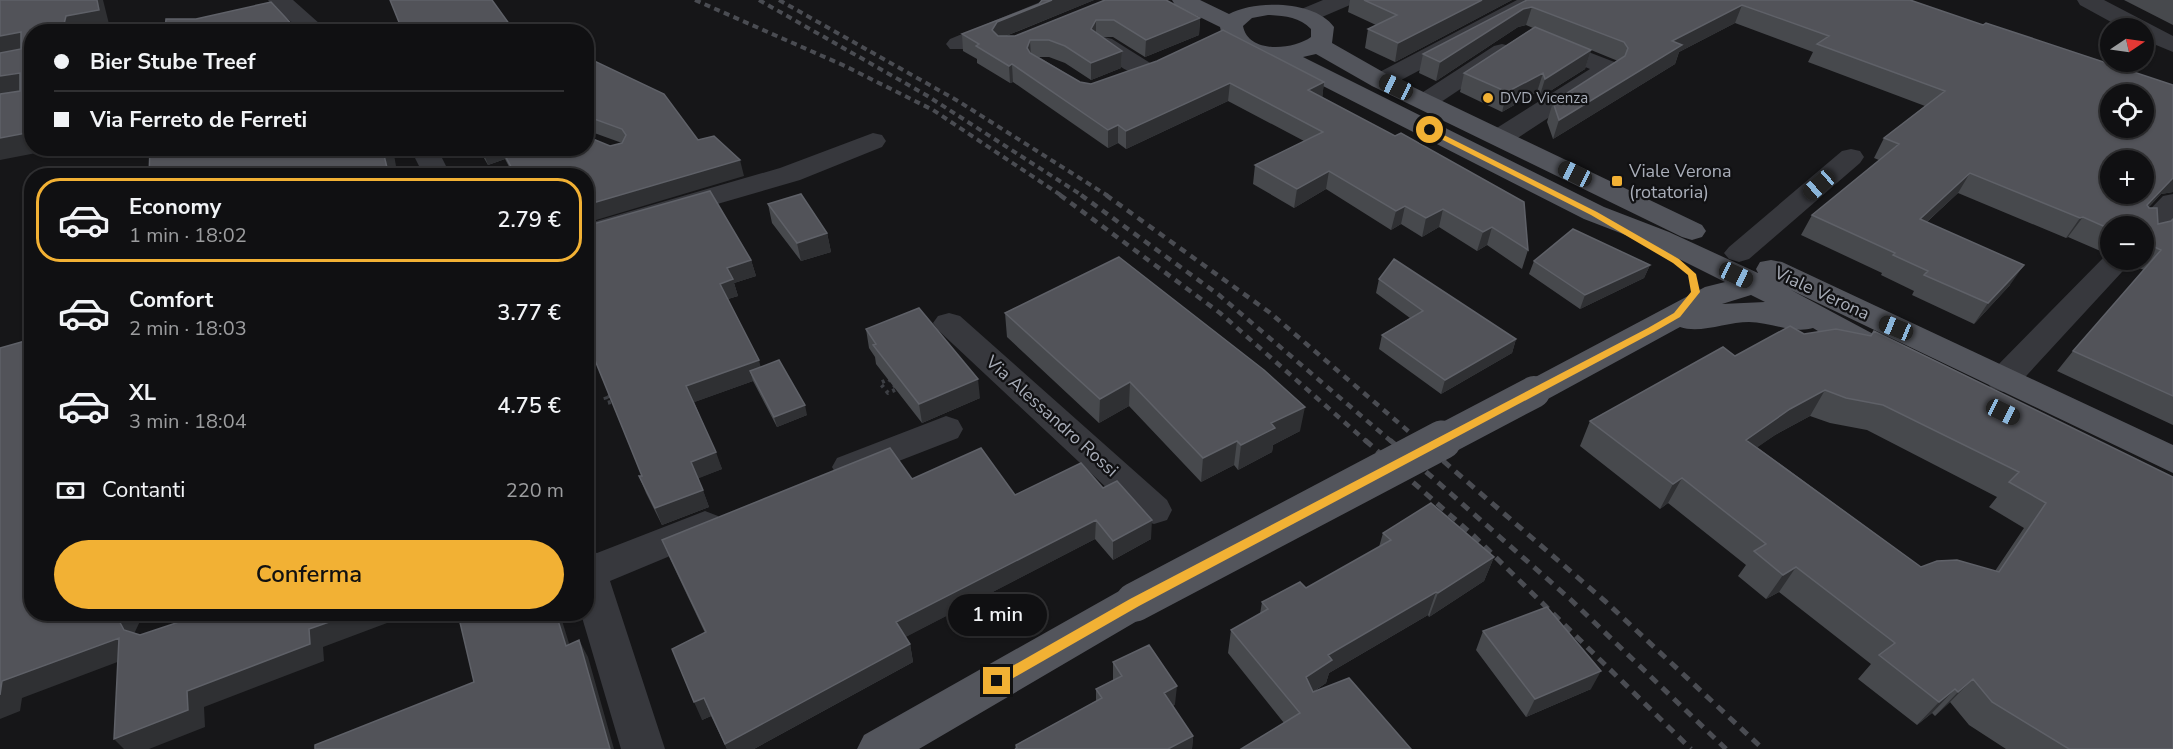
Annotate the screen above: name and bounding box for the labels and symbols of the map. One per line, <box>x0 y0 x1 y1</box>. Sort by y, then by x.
north arrow <box>2100 18 2154 72</box>
car <box>1376 71 1416 103</box>
place label: DVD Vicenza <box>1500 88 1588 108</box>
marker: DVD Vicenza <box>1481 91 1495 105</box>
route start <box>1416 116 1443 143</box>
car <box>1555 158 1595 190</box>
place label: Viale Verona (rotatoria) <box>1628 159 1732 204</box>
car <box>1800 166 1838 204</box>
marker: Viale Verona (rotatoria) <box>1610 174 1624 188</box>
car <box>1716 259 1756 291</box>
street label: Viale Verona <box>1770 260 1874 326</box>
car <box>1876 313 1916 343</box>
street label: Via Alessandro Rossi <box>980 349 1123 482</box>
car <box>1983 396 2023 428</box>
callout: 1 min <box>948 594 1046 636</box>
route end <box>983 667 1010 694</box>

